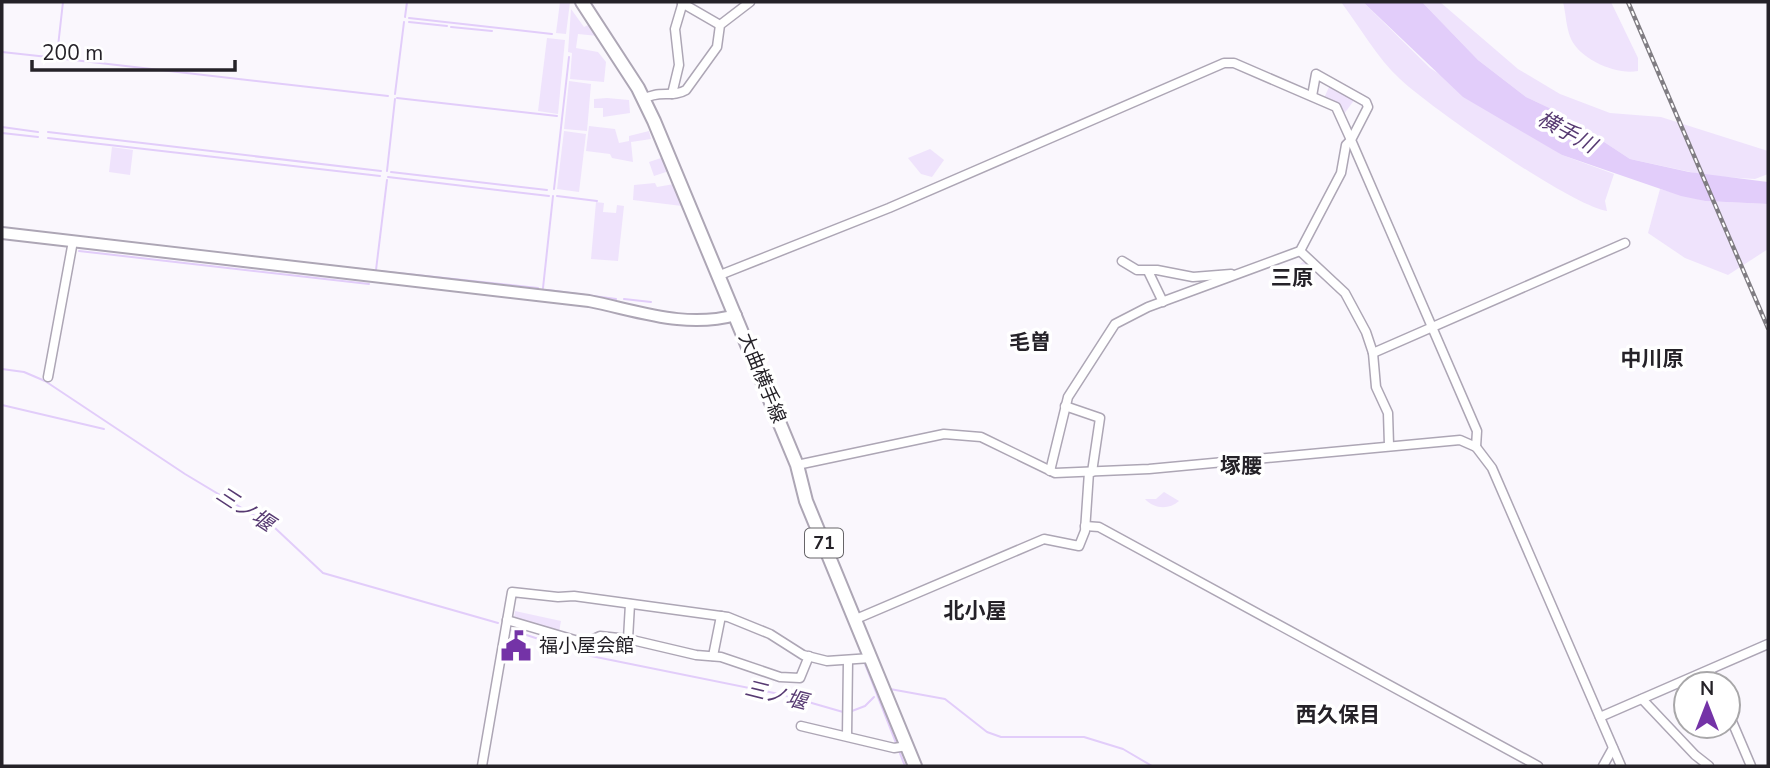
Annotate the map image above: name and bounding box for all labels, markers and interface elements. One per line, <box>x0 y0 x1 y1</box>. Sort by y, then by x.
scale bar <box>32 28 234 72</box>
text: 200 m <box>42 39 103 67</box>
water label: 横手川 <box>1533 104 1603 160</box>
district label: 三原 <box>1271 264 1313 292</box>
district label: 毛曽 <box>1009 328 1051 356</box>
street label: 大曲横手線 <box>732 329 792 427</box>
district label: 中川原 <box>1621 345 1684 373</box>
district label: 塚腰 <box>1220 452 1262 480</box>
water label: 三ノ堰 <box>211 480 282 540</box>
road number: 71 <box>805 528 843 558</box>
district label: 北小屋 <box>944 597 1007 625</box>
public building icon: 福小屋会館 <box>499 629 533 663</box>
place label: 福小屋会館 <box>539 633 634 659</box>
north arrow <box>1672 670 1742 740</box>
water label: 三ノ堰 <box>742 674 814 717</box>
text: N <box>1700 676 1714 702</box>
district label: 西久保目 <box>1296 701 1380 729</box>

